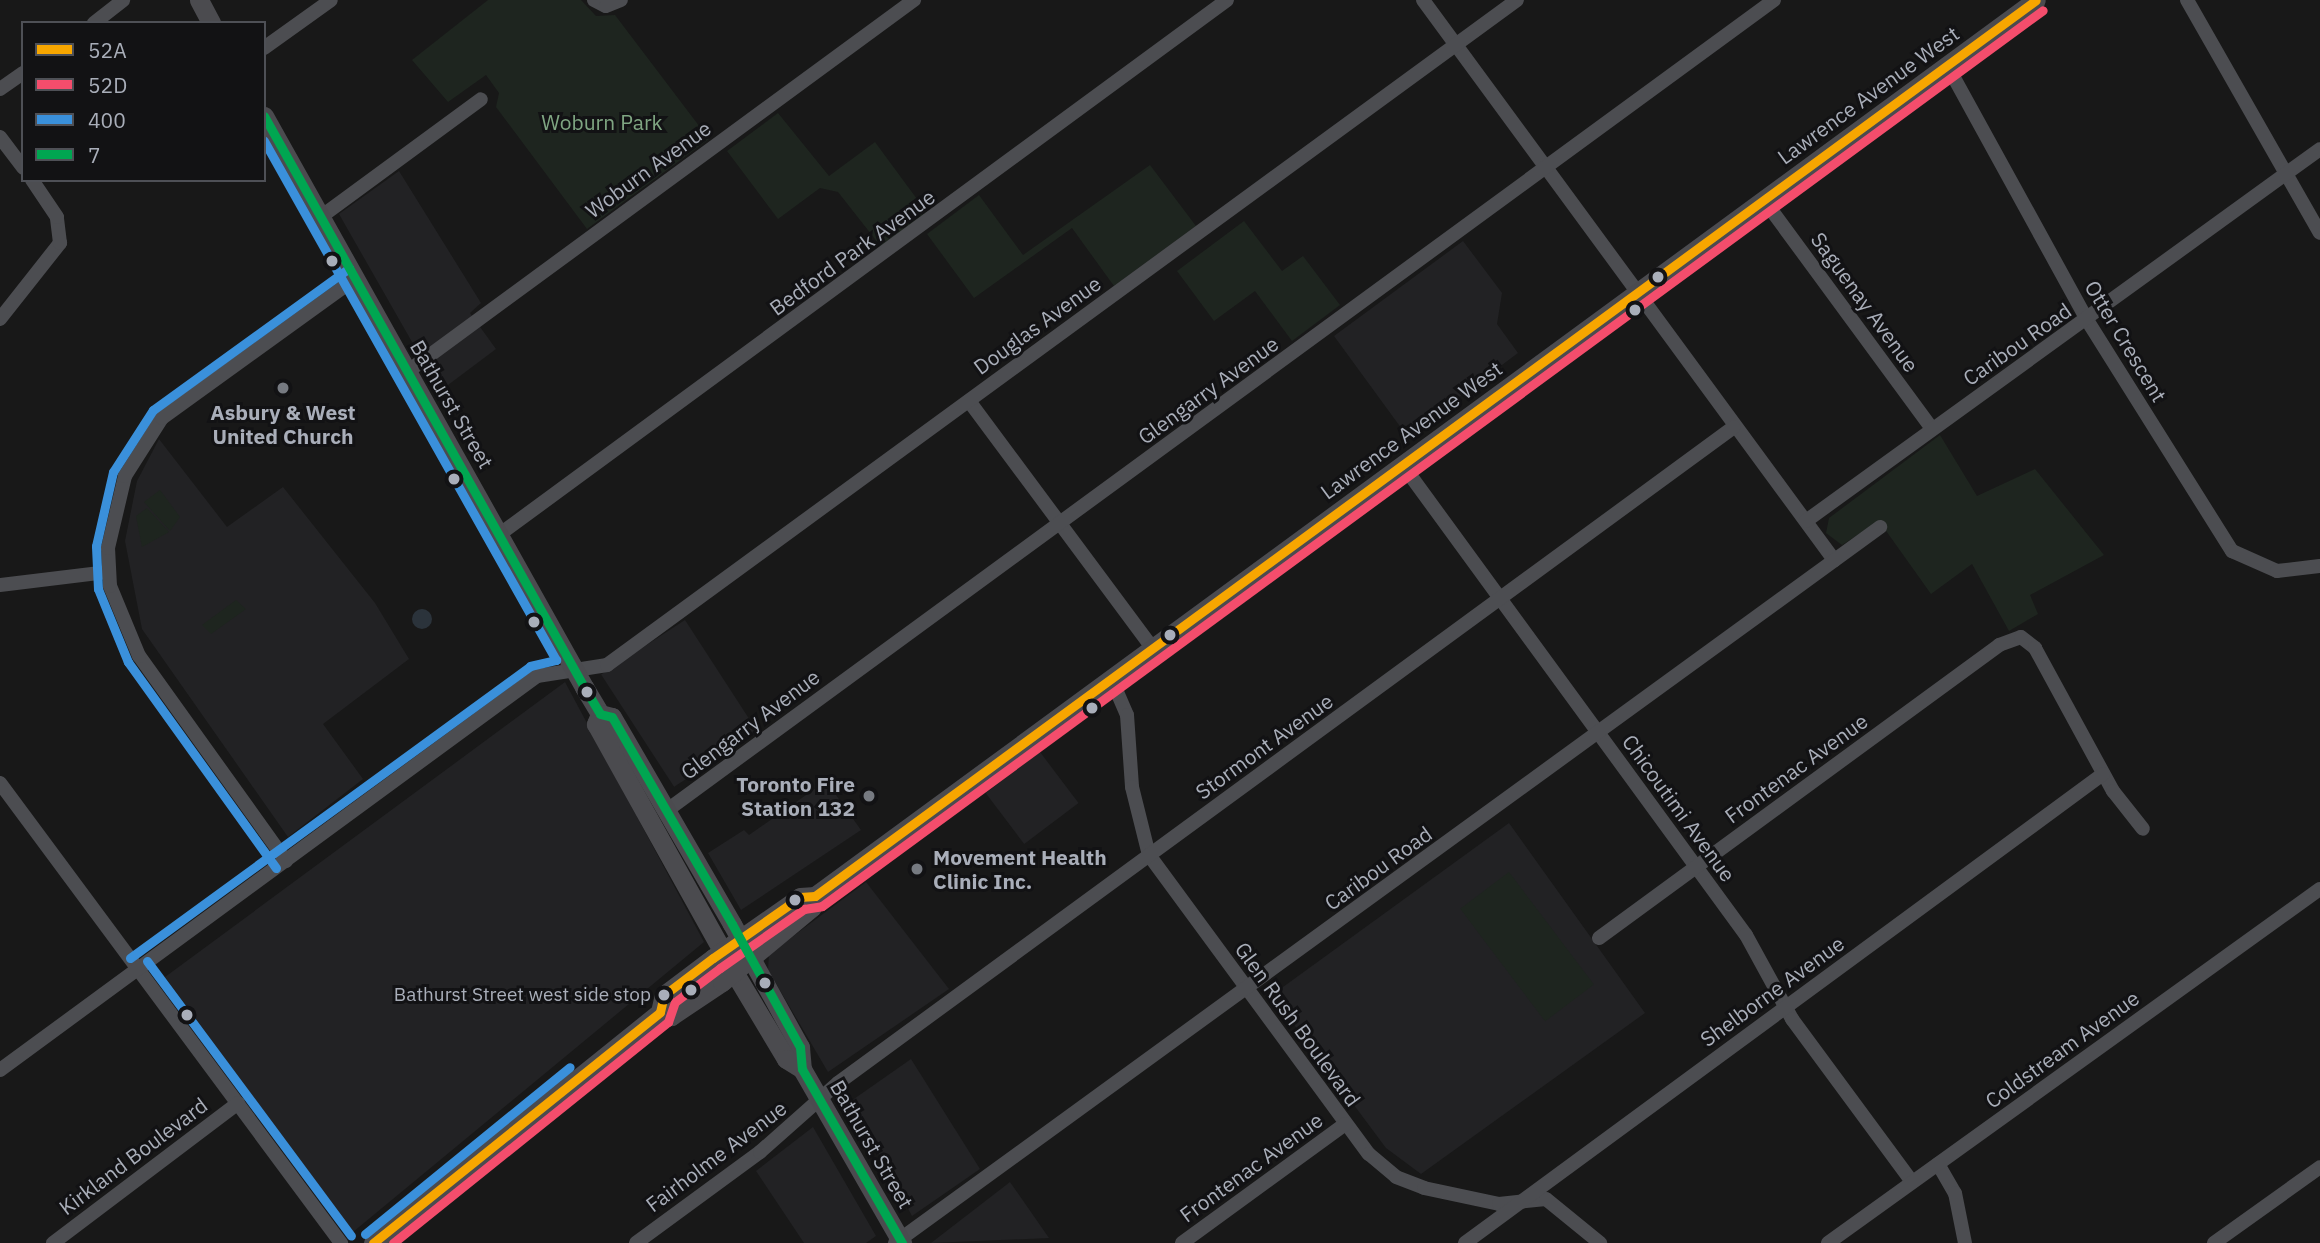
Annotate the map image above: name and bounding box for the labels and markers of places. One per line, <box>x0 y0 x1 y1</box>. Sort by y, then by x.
unlabelled marker <box>325 254 339 268</box>
unlabelled marker <box>1651 270 1665 284</box>
unlabelled marker <box>1628 303 1642 317</box>
marker: Asbury & West United Church <box>275 380 291 396</box>
place label: Asbury & West United Church <box>210 399 356 449</box>
unlabelled marker <box>447 472 461 486</box>
unlabelled marker <box>527 615 541 629</box>
unlabelled marker <box>1163 628 1177 642</box>
unlabelled marker <box>580 685 594 699</box>
unlabelled marker <box>1085 701 1099 715</box>
place label: Toronto Fire Station 132 <box>736 771 855 821</box>
marker: Toronto Fire Station 132 <box>861 788 877 804</box>
place label: Movement Health Clinic Inc. <box>933 844 1107 894</box>
marker: Movement Health Clinic Inc. <box>907 859 927 879</box>
unlabelled marker <box>788 893 802 907</box>
unlabelled marker <box>758 976 772 990</box>
unlabelled marker <box>684 983 698 997</box>
place label: Bathurst Street west side stop <box>394 984 651 1006</box>
marker: Bathurst Street west side stop <box>657 988 671 1002</box>
unlabelled marker <box>180 1008 194 1022</box>

